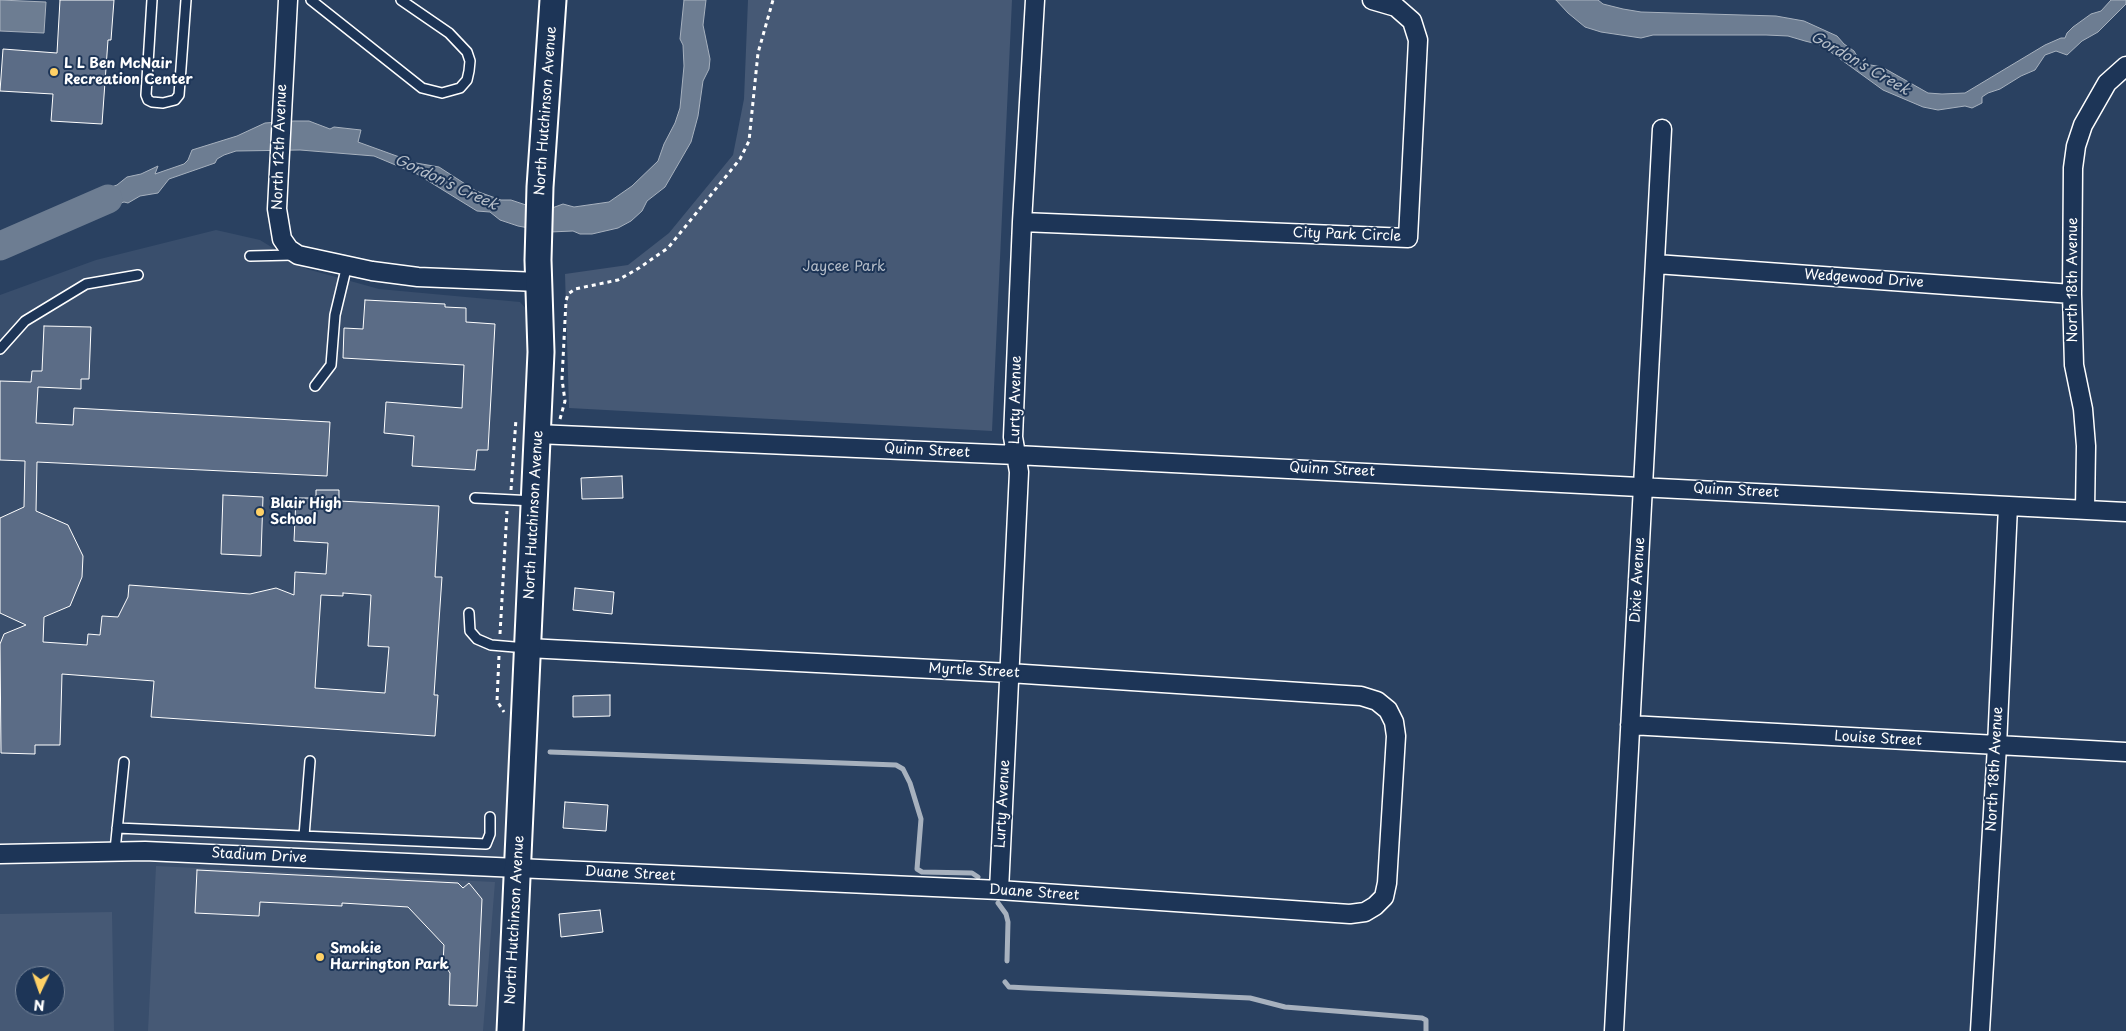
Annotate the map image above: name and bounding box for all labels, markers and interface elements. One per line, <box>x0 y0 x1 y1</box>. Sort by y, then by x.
street label: North Hutchinson Avenue <box>532 26 560 196</box>
water label: Gordon's Creek <box>1807 28 1913 100</box>
place label: L L Ben McNair Recreation Center <box>64 56 193 88</box>
marker: L L Ben McNair Recreation Center <box>48 66 60 78</box>
street label: North 12th Avenue <box>269 84 291 210</box>
water label: Gordon's Creek <box>391 151 501 215</box>
street label: North 18th Avenue <box>2065 217 2081 343</box>
street label: City Park Circle <box>1292 225 1402 245</box>
park label: Jaycee Park <box>803 259 885 275</box>
street label: Wedgewood Drive <box>1804 266 1924 292</box>
street label: Lurty Avenue <box>1007 356 1025 444</box>
street label: North Hutchinson Avenue <box>521 430 547 600</box>
street label: Quinn Street <box>884 440 970 462</box>
street label: Quinn Street <box>1289 459 1375 481</box>
street label: Quinn Street <box>1693 480 1779 502</box>
place label: Blair High School <box>270 496 342 528</box>
marker: Blair High School <box>254 506 266 518</box>
street label: Dixie Avenue <box>1627 537 1649 623</box>
street label: Myrtle Street <box>928 660 1020 682</box>
street label: North 18th Avenue <box>1983 706 2007 832</box>
street label: Louise Street <box>1834 728 1922 750</box>
street label: Lurty Avenue <box>992 759 1014 849</box>
street label: North Hutchinson Avenue <box>502 835 528 1005</box>
street label: Stadium Drive <box>211 845 307 867</box>
street label: Duane Street <box>584 863 676 885</box>
street label: Duane Street <box>988 881 1080 905</box>
place label: Smokie Harrington Park <box>330 941 449 974</box>
marker: Smokie Harrington Park <box>314 951 326 963</box>
north arrow <box>15 966 65 1016</box>
text: N <box>33 995 45 1016</box>

